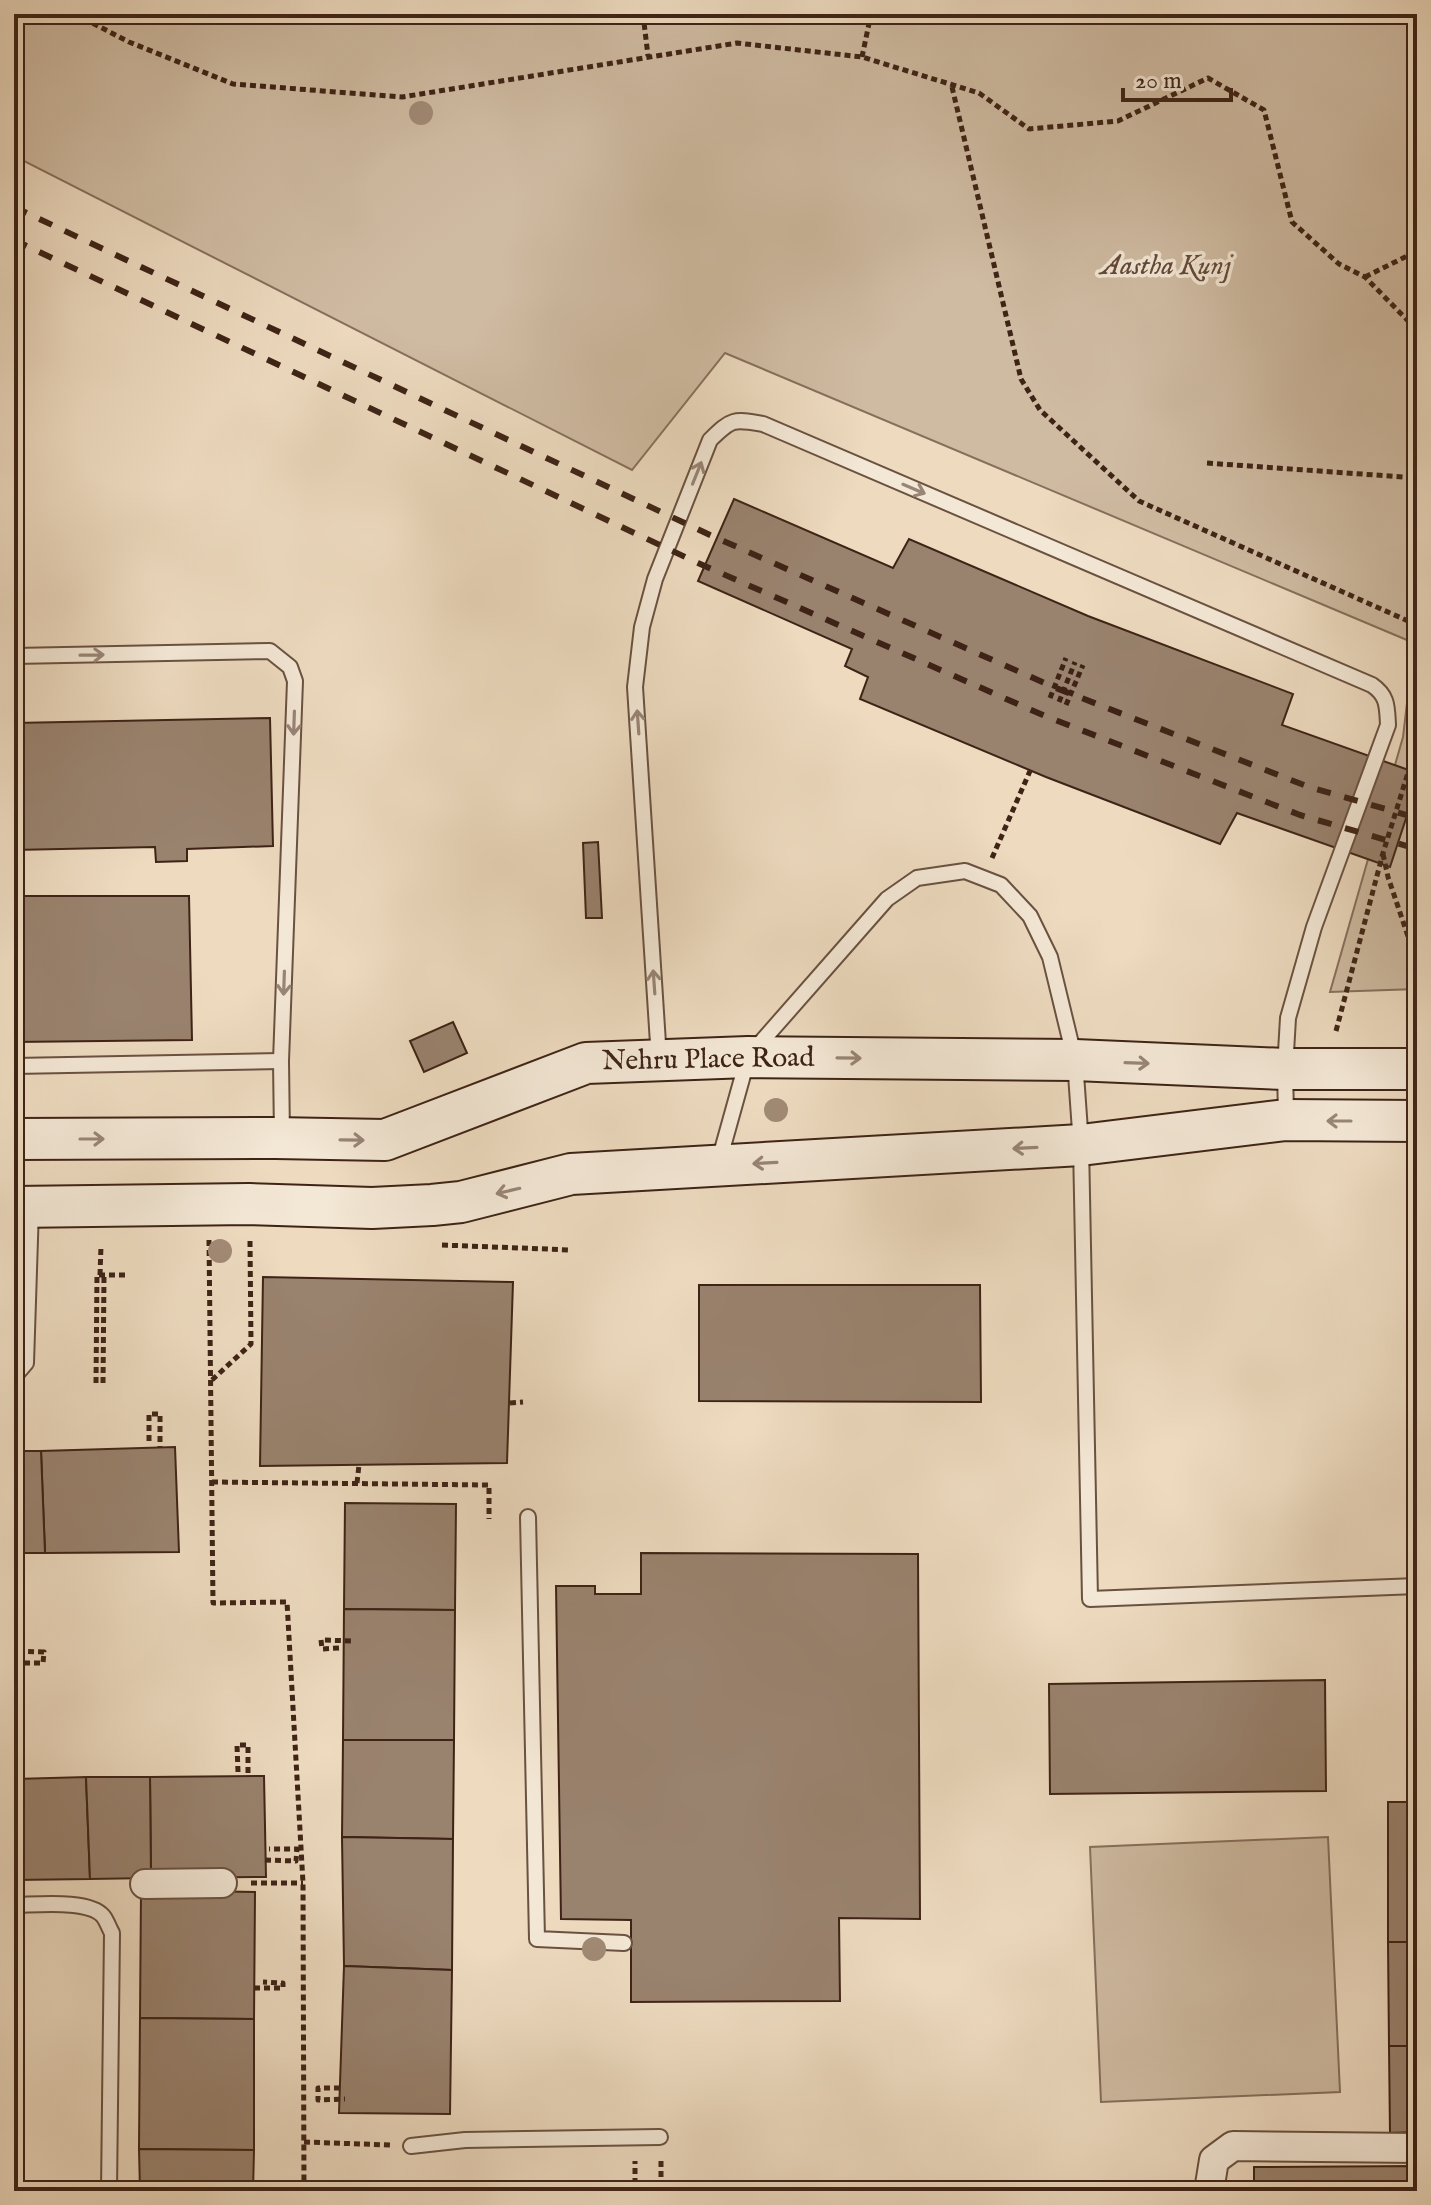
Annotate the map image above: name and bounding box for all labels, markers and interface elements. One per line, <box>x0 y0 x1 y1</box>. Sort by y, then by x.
scale bar <box>1123 52 1231 102</box>
text: 20 m <box>1135 66 1182 97</box>
park label: Aastha Kunj <box>1098 249 1234 284</box>
one-way arrow <box>691 461 705 486</box>
one-way arrow <box>901 482 925 497</box>
one-way arrow <box>78 647 105 663</box>
one-way arrow <box>286 709 301 736</box>
one-way arrow <box>630 709 645 736</box>
one-way arrow <box>276 969 291 996</box>
one-way arrow <box>646 969 661 996</box>
street label: Nehru Place Road <box>602 1041 815 1079</box>
one-way arrow <box>835 1050 862 1066</box>
one-way arrow <box>1123 1055 1150 1070</box>
one-way arrow <box>1326 1113 1353 1128</box>
one-way arrow <box>78 1131 105 1147</box>
one-way arrow <box>338 1132 365 1147</box>
one-way arrow <box>1012 1141 1039 1156</box>
one-way arrow <box>752 1156 779 1171</box>
one-way arrow <box>495 1184 521 1199</box>

